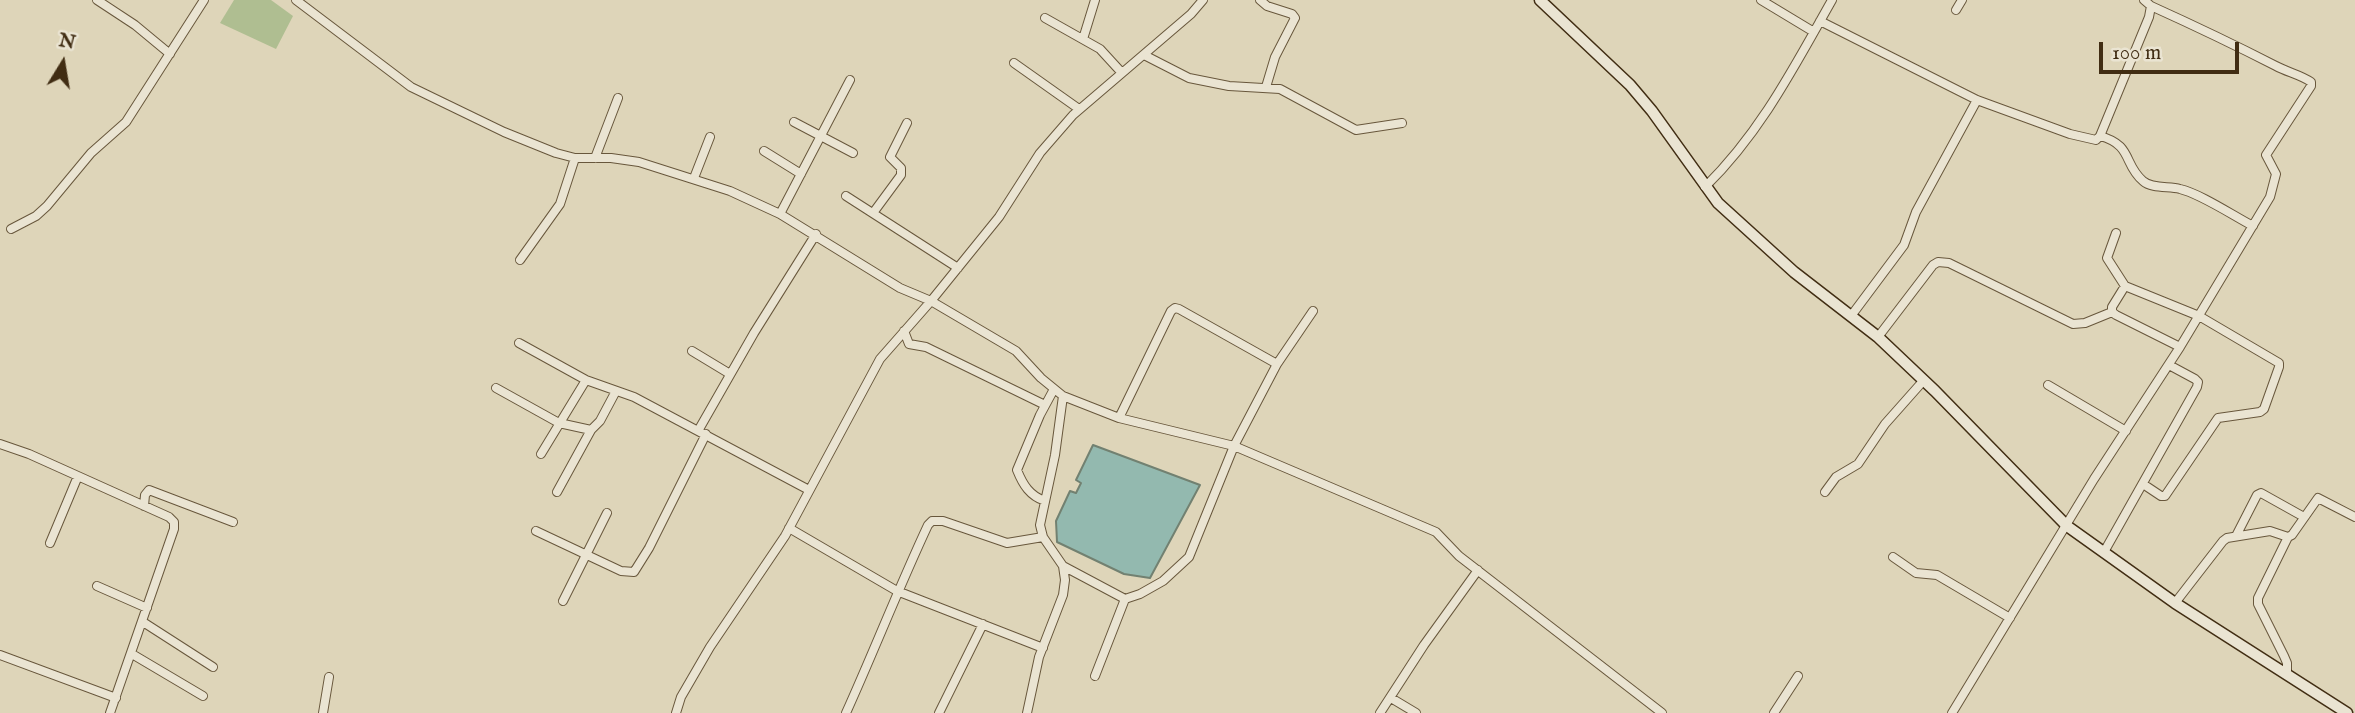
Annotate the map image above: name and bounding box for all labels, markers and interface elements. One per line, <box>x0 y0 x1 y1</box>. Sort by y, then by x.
north arrow <box>28 28 98 98</box>
scale bar <box>2103 28 2243 72</box>
text: N <box>57 29 77 56</box>
text: 100 m <box>2112 40 2161 67</box>

